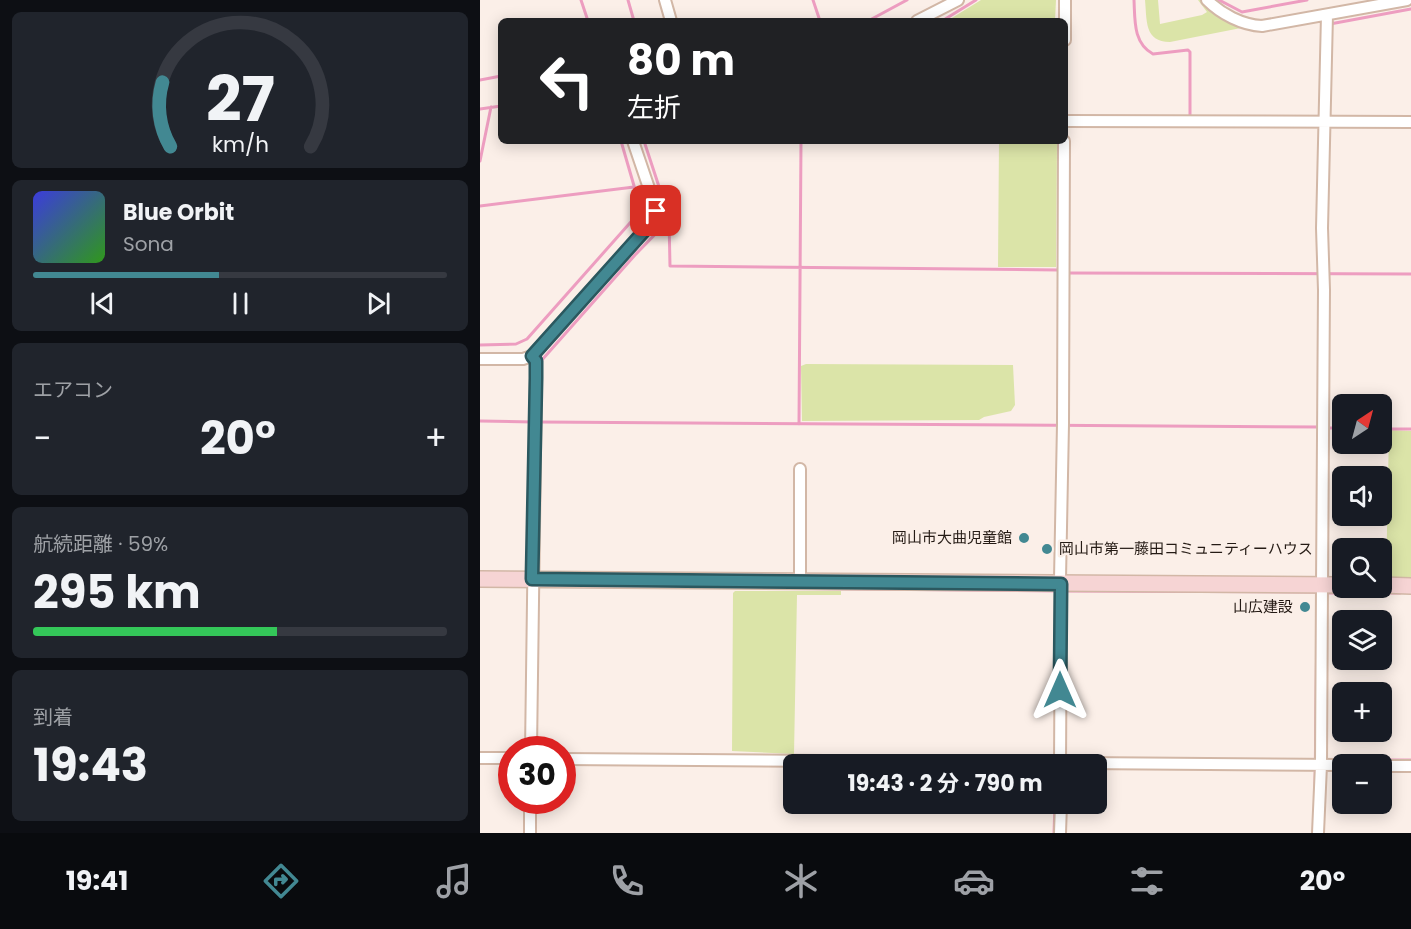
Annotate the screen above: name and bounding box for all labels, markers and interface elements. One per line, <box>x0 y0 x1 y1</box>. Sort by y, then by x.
text: 80 m <box>627 31 735 90</box>
icon: left <box>528 42 606 120</box>
text: 27 <box>205 55 275 143</box>
text: 左折 <box>627 89 681 126</box>
text: km/h <box>211 129 269 160</box>
pin <box>630 185 681 236</box>
icon: arrive <box>639 194 672 227</box>
text: Blue Orbit <box>123 197 234 228</box>
text: Sona <box>123 230 174 258</box>
icon: previous <box>86 287 119 320</box>
icon: pause <box>224 287 257 320</box>
icon: next <box>362 287 395 320</box>
text: エアコン <box>33 376 113 404</box>
north arrow <box>1332 394 1392 454</box>
map controls <box>1332 394 1392 814</box>
text: 20° <box>200 407 276 470</box>
text: − <box>33 415 51 462</box>
text: + <box>424 415 447 462</box>
button: sound <box>1332 466 1392 526</box>
place label: 岡山市大曲児童館 <box>892 527 1012 548</box>
text: 航続距離 · 59% <box>33 530 168 558</box>
marker: 岡山市大曲児童館 <box>1017 531 1031 545</box>
place label: 岡山市第一藤田コミュニティーハウス <box>1059 538 1313 559</box>
button: search <box>1332 538 1392 598</box>
marker: 岡山市第一藤田コミュニティーハウス <box>1040 542 1054 556</box>
text: 295 km <box>33 561 201 624</box>
place label: 山広建設 <box>1233 596 1293 617</box>
marker: 山広建設 <box>1298 600 1312 614</box>
button: layers <box>1332 610 1392 670</box>
position arrow <box>1028 658 1092 722</box>
button: + <box>1332 682 1392 742</box>
text: 到着 <box>33 703 73 731</box>
text: 19:43 <box>33 734 148 797</box>
speed limit sign: 30 <box>498 736 576 814</box>
button: − <box>1332 754 1392 814</box>
text: 19:43 · 2 分 · 790 m <box>848 768 1042 799</box>
icon: directions <box>260 860 302 902</box>
icon: music <box>433 860 475 902</box>
icon: phone <box>606 860 648 902</box>
icon: climate <box>780 860 822 902</box>
icon: car <box>953 860 995 902</box>
icon: filters <box>1126 860 1168 902</box>
text: 19:41 <box>66 862 129 899</box>
text: 20° <box>1300 862 1345 899</box>

